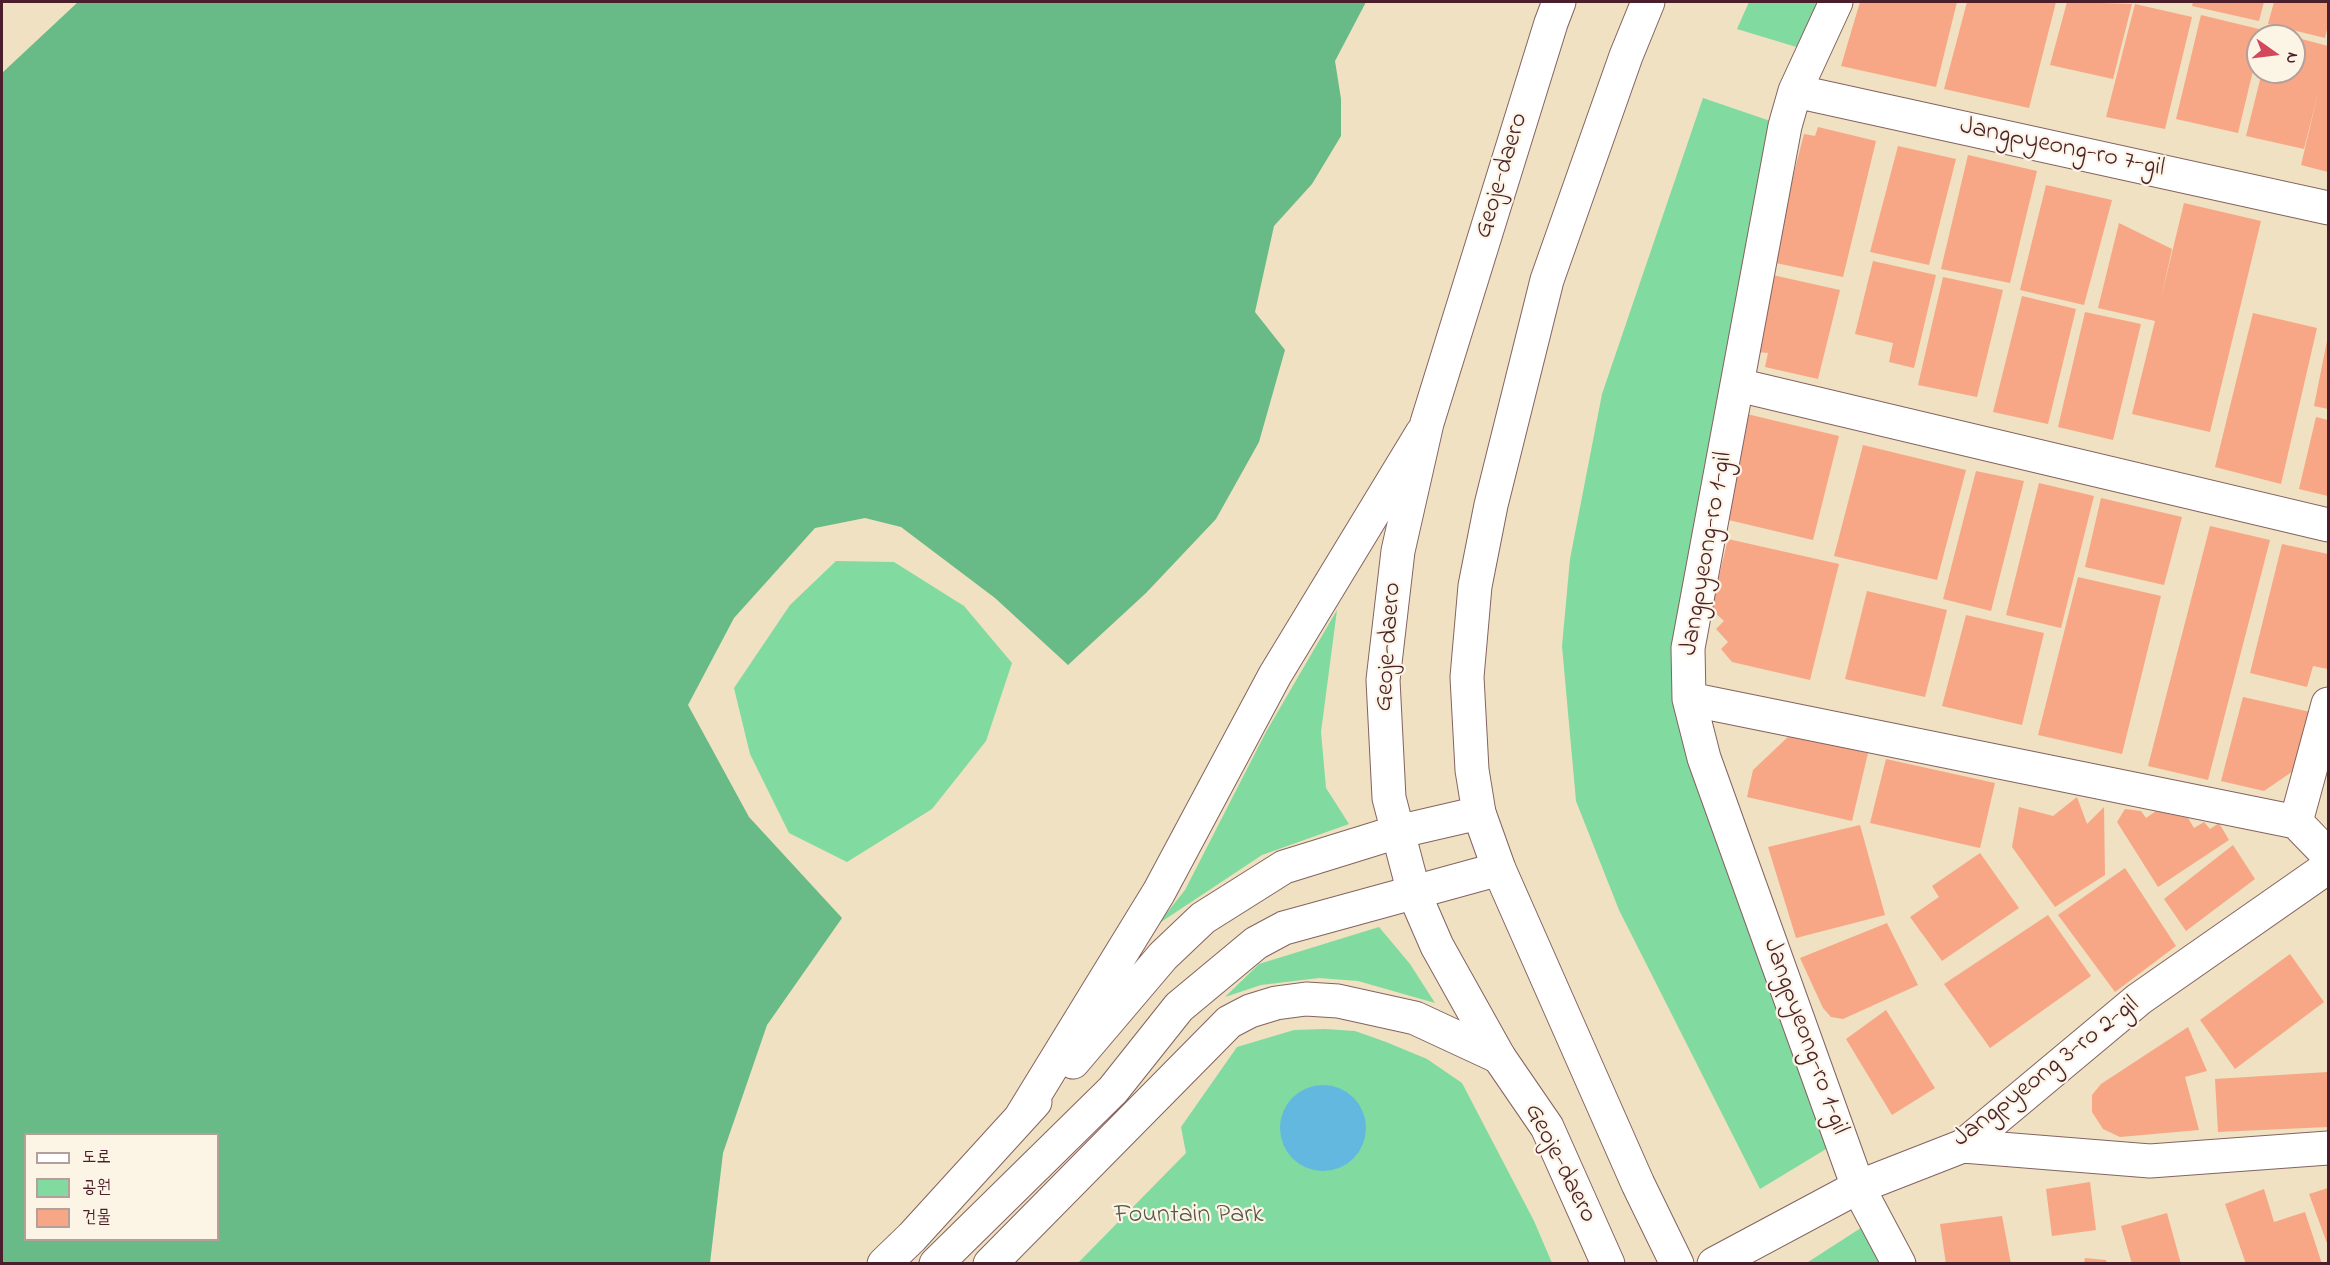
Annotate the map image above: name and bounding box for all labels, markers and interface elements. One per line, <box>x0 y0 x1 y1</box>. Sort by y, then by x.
north arrow <box>2246 24 2306 84</box>
text: N <box>2279 50 2304 66</box>
street label: Geoje-daero <box>1469 110 1537 242</box>
street label: Jangpyeong-ro 7-gil <box>1957 112 2167 186</box>
street label: Jangpyeong-ro 1-gil <box>1675 450 1741 658</box>
street label: Geoje-daero <box>1370 581 1410 713</box>
street label: Jangpyeong-ro 1-gil <box>1754 935 1854 1139</box>
street label: Jangpyeong 3-ro 2-gil <box>1948 991 2146 1155</box>
street label: Geoje-daero <box>1516 1099 1602 1229</box>
legend <box>24 1133 219 1241</box>
text: 도로 <box>82 1145 111 1171</box>
text: 공원 <box>82 1175 111 1201</box>
park label: Fountain Park <box>1114 1201 1264 1233</box>
text: 건물 <box>82 1205 111 1231</box>

